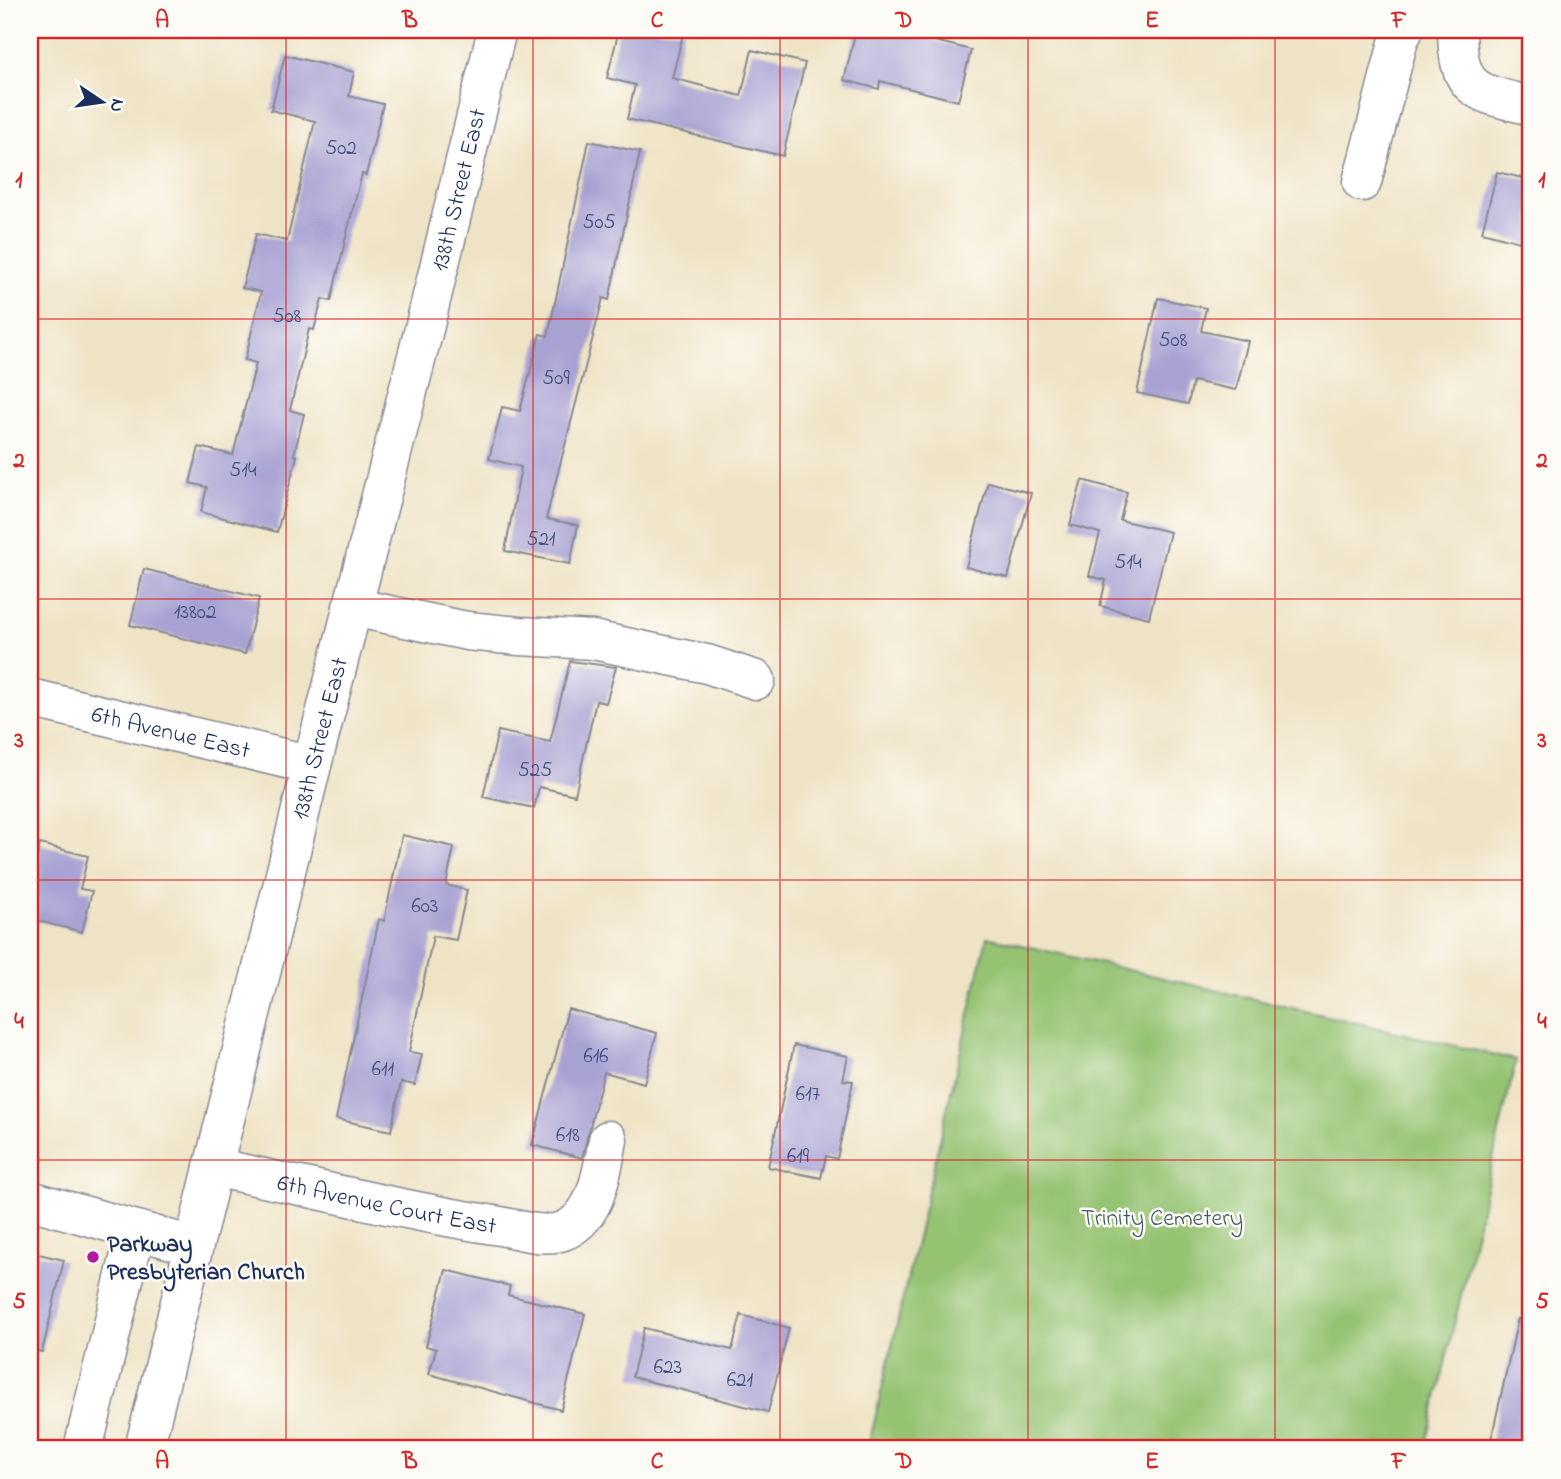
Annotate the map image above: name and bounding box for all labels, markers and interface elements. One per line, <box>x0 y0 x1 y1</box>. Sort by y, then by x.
text: A <box>155 5 169 38</box>
text: B <box>401 5 418 38</box>
text: C <box>651 5 664 38</box>
text: D <box>895 5 912 38</box>
text: E <box>1145 5 1159 38</box>
text: F <box>1391 5 1407 38</box>
north arrow <box>66 66 136 136</box>
text: N <box>101 96 131 115</box>
street label: 138th Street East <box>424 105 497 275</box>
house number: 502 <box>325 134 357 164</box>
text: 1 <box>15 165 23 198</box>
text: 1 <box>1538 165 1546 198</box>
house number: 505 <box>582 208 616 238</box>
house number: 508 <box>273 302 302 332</box>
house number: 508 <box>1159 326 1188 356</box>
house number: 509 <box>542 364 570 394</box>
text: 2 <box>12 445 25 478</box>
text: 2 <box>1535 445 1548 478</box>
house number: 514 <box>229 456 257 486</box>
house number: 521 <box>526 525 556 555</box>
house number: 514 <box>1114 548 1142 578</box>
house number: 13802 <box>174 598 216 628</box>
street label: 138th Street East <box>284 654 359 824</box>
street label: 6th Avenue East <box>88 698 253 770</box>
text: 3 <box>13 725 24 758</box>
text: 3 <box>1536 725 1547 758</box>
house number: 525 <box>518 756 552 786</box>
house number: 603 <box>412 892 439 922</box>
text: 4 <box>14 1006 24 1039</box>
text: 4 <box>1537 1006 1547 1039</box>
house number: 616 <box>583 1042 609 1072</box>
house number: 611 <box>372 1055 395 1085</box>
house number: 617 <box>796 1080 821 1110</box>
house number: 618 <box>556 1121 580 1151</box>
house number: 619 <box>787 1142 810 1172</box>
street label: 6th Avenue Court East <box>274 1167 499 1245</box>
park label: Trinity Cemetery <box>1081 1202 1243 1238</box>
place label: Parkway Presbyterian Church <box>107 1228 305 1292</box>
marker: Parkway Presbyterian Church <box>85 1249 101 1265</box>
text: 5 <box>12 1286 26 1319</box>
text: 5 <box>1535 1286 1549 1319</box>
house number: 623 <box>654 1353 682 1383</box>
house number: 621 <box>727 1366 753 1396</box>
text: A <box>155 1446 169 1479</box>
text: B <box>401 1446 418 1479</box>
text: C <box>651 1446 664 1479</box>
text: D <box>895 1446 912 1479</box>
text: E <box>1145 1446 1159 1479</box>
text: F <box>1391 1446 1407 1479</box>

